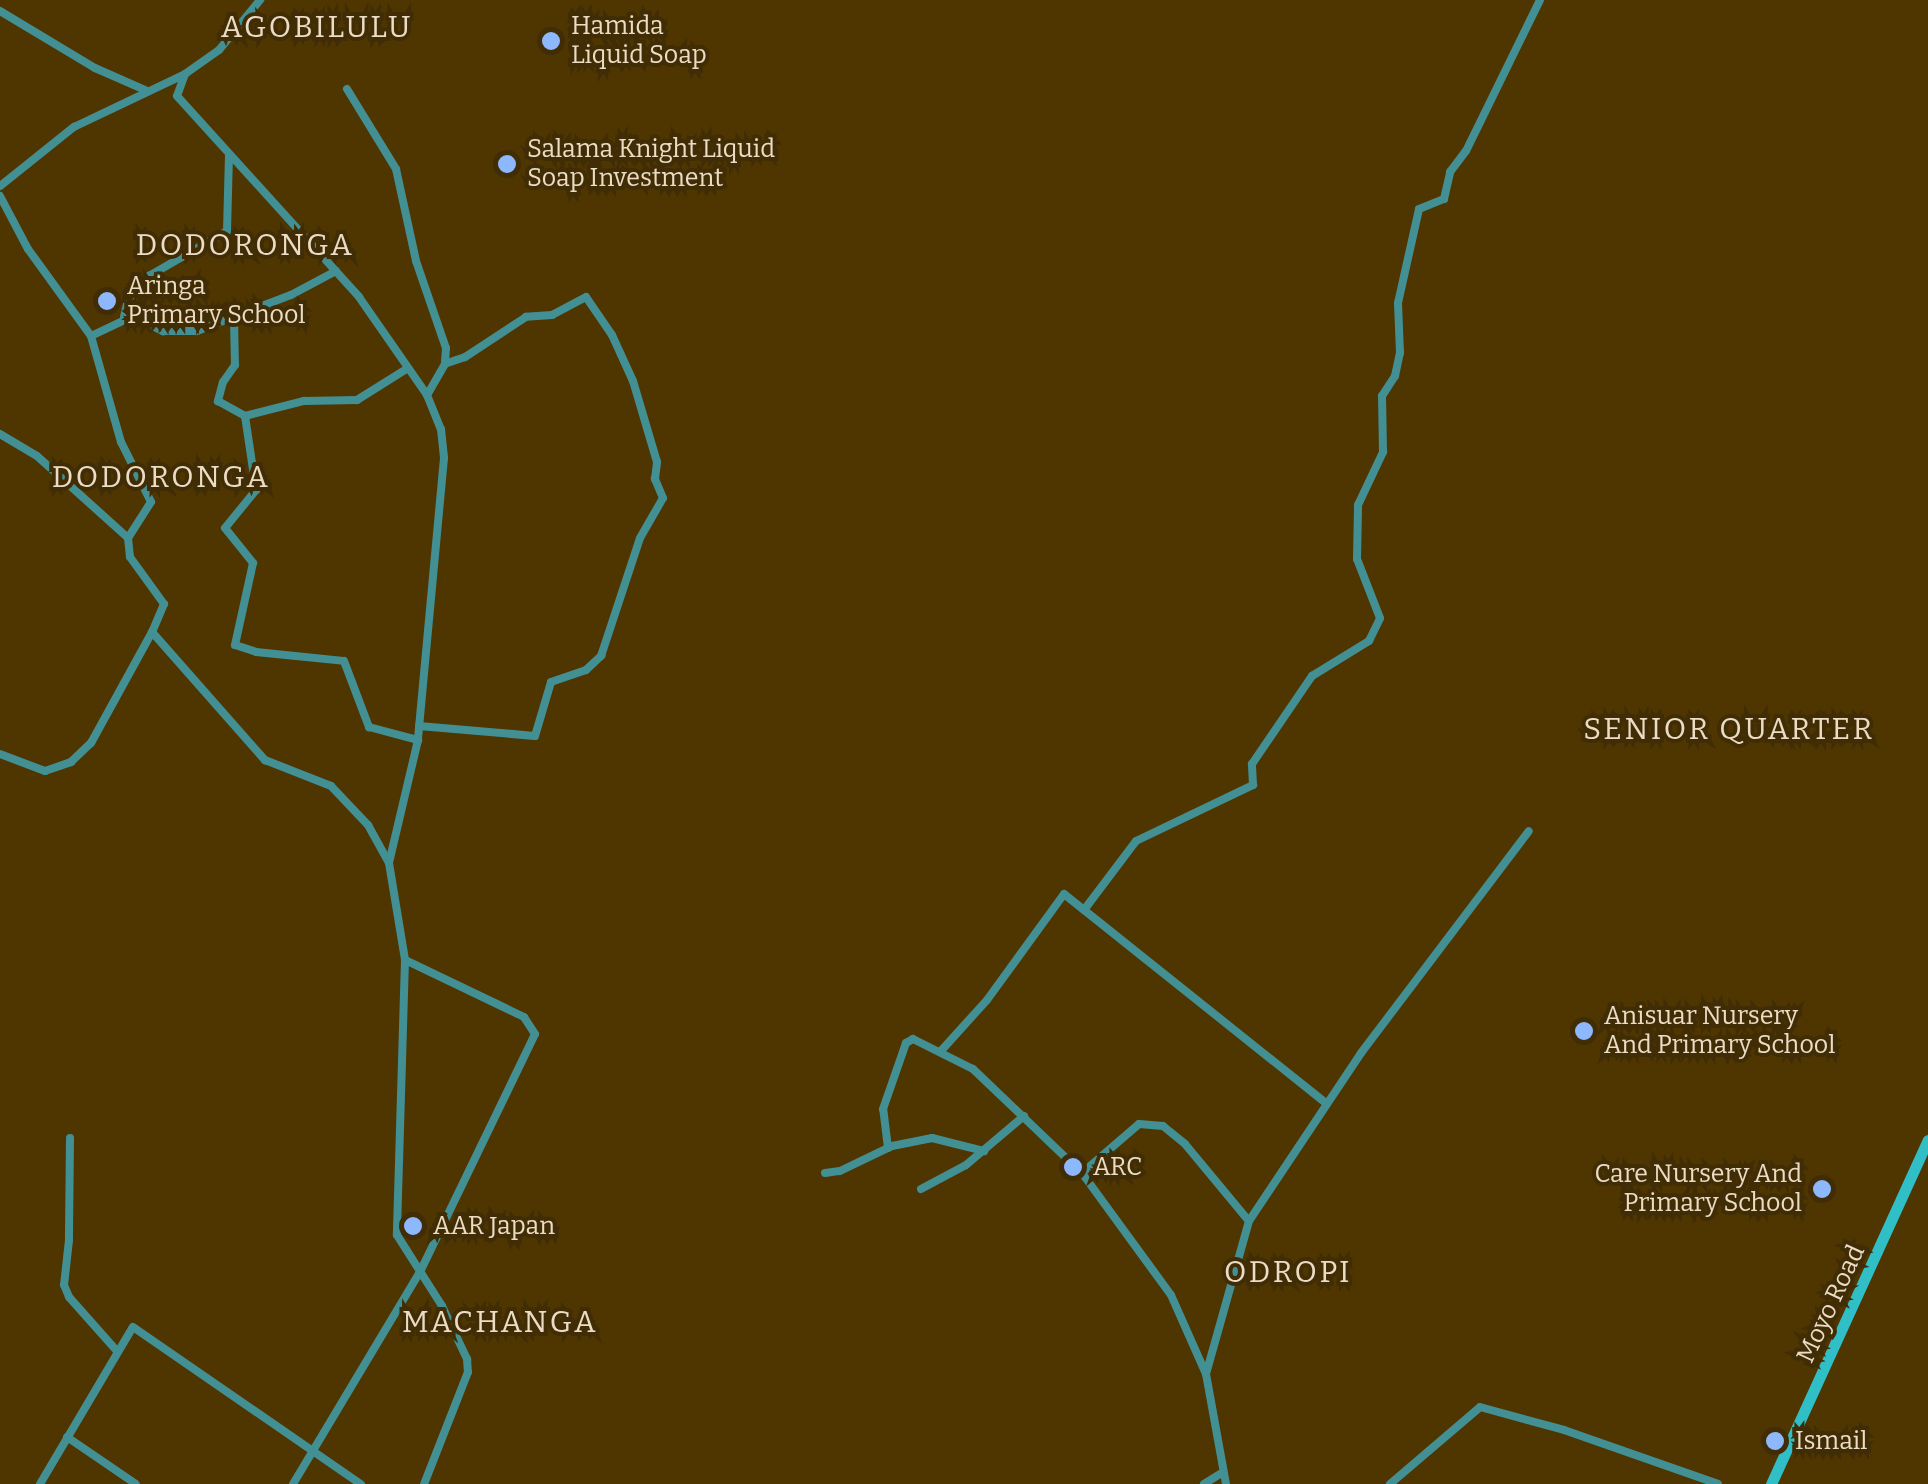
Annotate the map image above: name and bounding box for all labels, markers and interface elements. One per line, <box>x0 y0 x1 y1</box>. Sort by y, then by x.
district label: AGOBILULU <box>221 9 413 45</box>
place label: Hamida Liquid Soap <box>571 12 707 71</box>
marker: Hamida Liquid Soap <box>540 30 562 52</box>
place label: Salama Knight Liquid Soap Investment <box>527 135 775 194</box>
marker: Salama Knight Liquid Soap Investment <box>496 153 518 175</box>
district label: DODORONGA <box>136 227 354 263</box>
place label: Aringa Primary School <box>127 272 305 331</box>
marker: Aringa Primary School <box>96 290 118 312</box>
district label: DODORONGA <box>52 459 270 495</box>
district label: SENIOR QUARTER <box>1583 711 1875 747</box>
place label: Anisuar Nursery And Primary School <box>1604 1002 1835 1061</box>
marker: Anisuar Nursery And Primary School <box>1573 1020 1595 1042</box>
place label: ARC <box>1093 1152 1142 1182</box>
marker: ARC <box>1062 1156 1084 1178</box>
place label: Care Nursery And Primary School <box>1594 1160 1802 1219</box>
marker: Care Nursery And Primary School <box>1811 1178 1833 1200</box>
place label: AAR Japan <box>433 1211 555 1241</box>
marker: AAR Japan <box>402 1215 424 1237</box>
street label: Moyo Road <box>1791 1240 1871 1368</box>
district label: ODROPI <box>1224 1254 1352 1290</box>
district label: MACHANGA <box>402 1304 598 1340</box>
place label: Ismail <box>1795 1426 1868 1456</box>
marker: Ismail <box>1764 1430 1786 1452</box>

